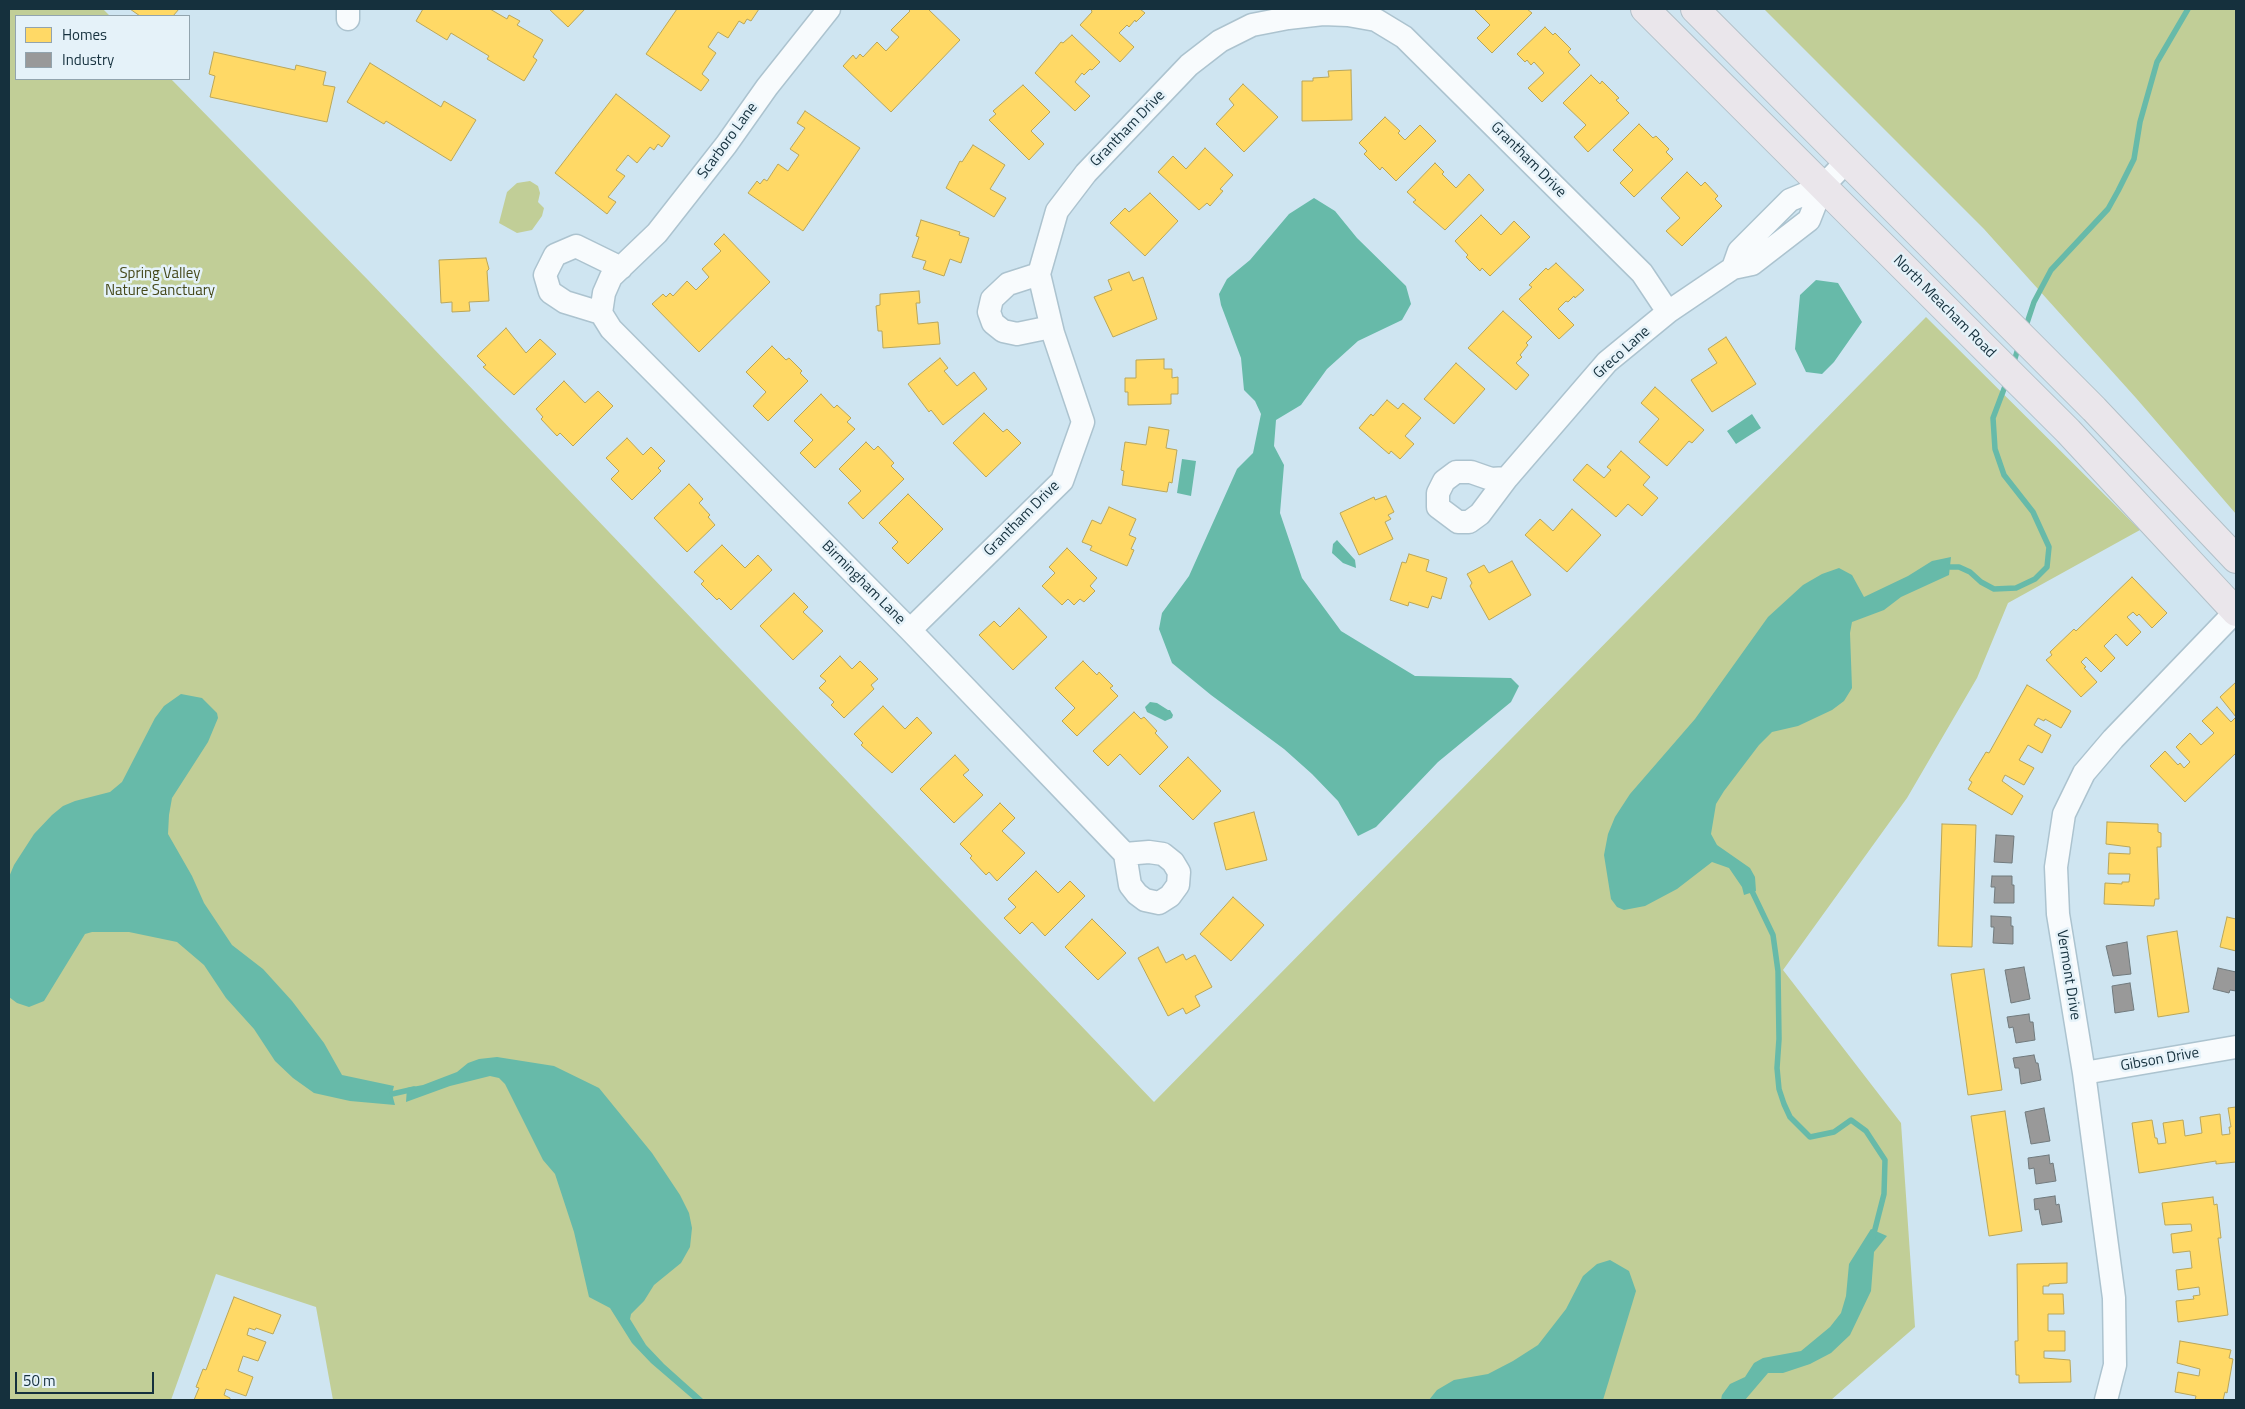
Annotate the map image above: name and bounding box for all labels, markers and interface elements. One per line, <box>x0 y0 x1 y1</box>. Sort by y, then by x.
legend <box>15 15 190 80</box>
text: Homes <box>62 23 107 46</box>
text: Industry <box>62 48 114 71</box>
street label: Grantham Drive <box>1087 87 1169 171</box>
street label: Scarboro Lane <box>694 99 762 183</box>
street label: Grantham Drive <box>1486 118 1570 202</box>
street label: North Meacham Road <box>1889 252 1999 362</box>
park label: Spring Valley Nature Sanctuary <box>105 265 215 300</box>
street label: Greco Lane <box>1590 323 1654 383</box>
street label: Grantham Drive <box>980 477 1064 561</box>
street label: Birmingham Lane <box>817 537 909 629</box>
street label: Vermont Drive <box>2052 929 2084 1021</box>
street label: Gibson Drive <box>2119 1044 2201 1076</box>
scale bar <box>18 1362 156 1394</box>
text: 50 m <box>23 1369 56 1392</box>

